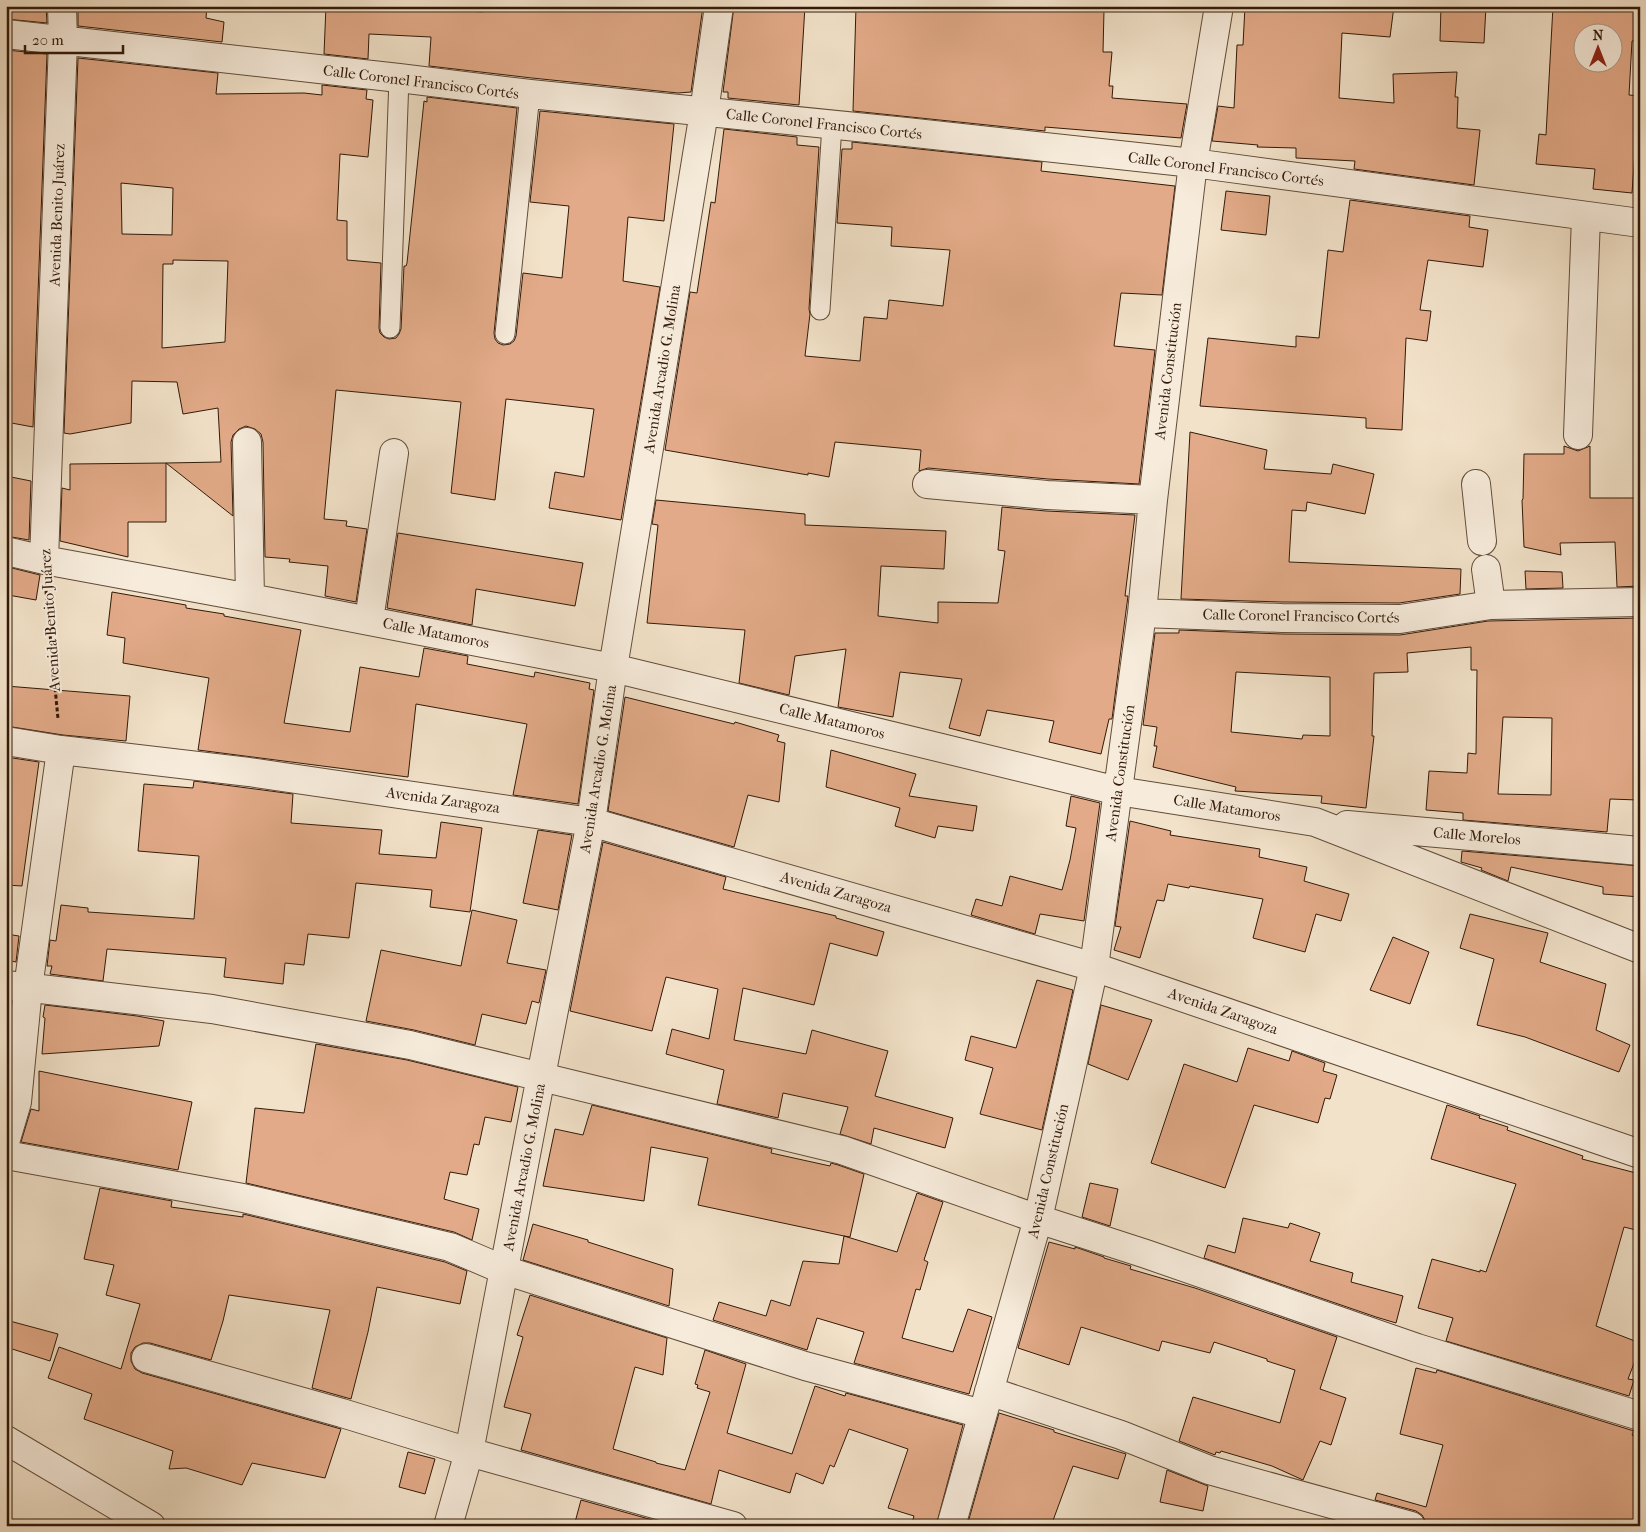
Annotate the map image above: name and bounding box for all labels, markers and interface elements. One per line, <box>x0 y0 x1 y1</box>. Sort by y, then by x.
scale bar <box>25 22 122 54</box>
north arrow <box>1574 22 1624 72</box>
text: N <box>1593 27 1604 44</box>
text: 20 m <box>32 31 64 49</box>
street label: Calle Coronel Francisco Cortés <box>322 61 520 103</box>
street label: Calle Coronel Francisco Cortés <box>725 105 923 143</box>
street label: Avenida Benito Juárez <box>45 143 69 288</box>
street label: Calle Coronel Francisco Cortés <box>1127 148 1325 190</box>
street label: Avenida Arcadio G. Molina <box>640 282 684 455</box>
street label: Avenida Constitución <box>1151 301 1185 442</box>
street label: Avenida Benito Juárez <box>36 548 64 693</box>
street label: Calle Coronel Francisco Cortés <box>1202 605 1400 627</box>
street label: Calle Matamoros <box>381 614 491 652</box>
street label: Avenida Arcadio G. Molina <box>576 682 620 855</box>
street label: Calle Matamoros <box>777 699 887 743</box>
street label: Avenida Constitución <box>1101 703 1139 844</box>
street label: Avenida Zaragoza <box>384 783 502 817</box>
street label: Calle Matamoros <box>1172 791 1282 825</box>
street label: Calle Morelos <box>1433 823 1522 849</box>
street label: Avenida Zaragoza <box>777 867 895 917</box>
street label: Avenida Zaragoza <box>1165 983 1281 1039</box>
street label: Avenida Arcadio G. Molina <box>499 1081 549 1253</box>
street label: Avenida Constitución <box>1023 1102 1072 1241</box>

